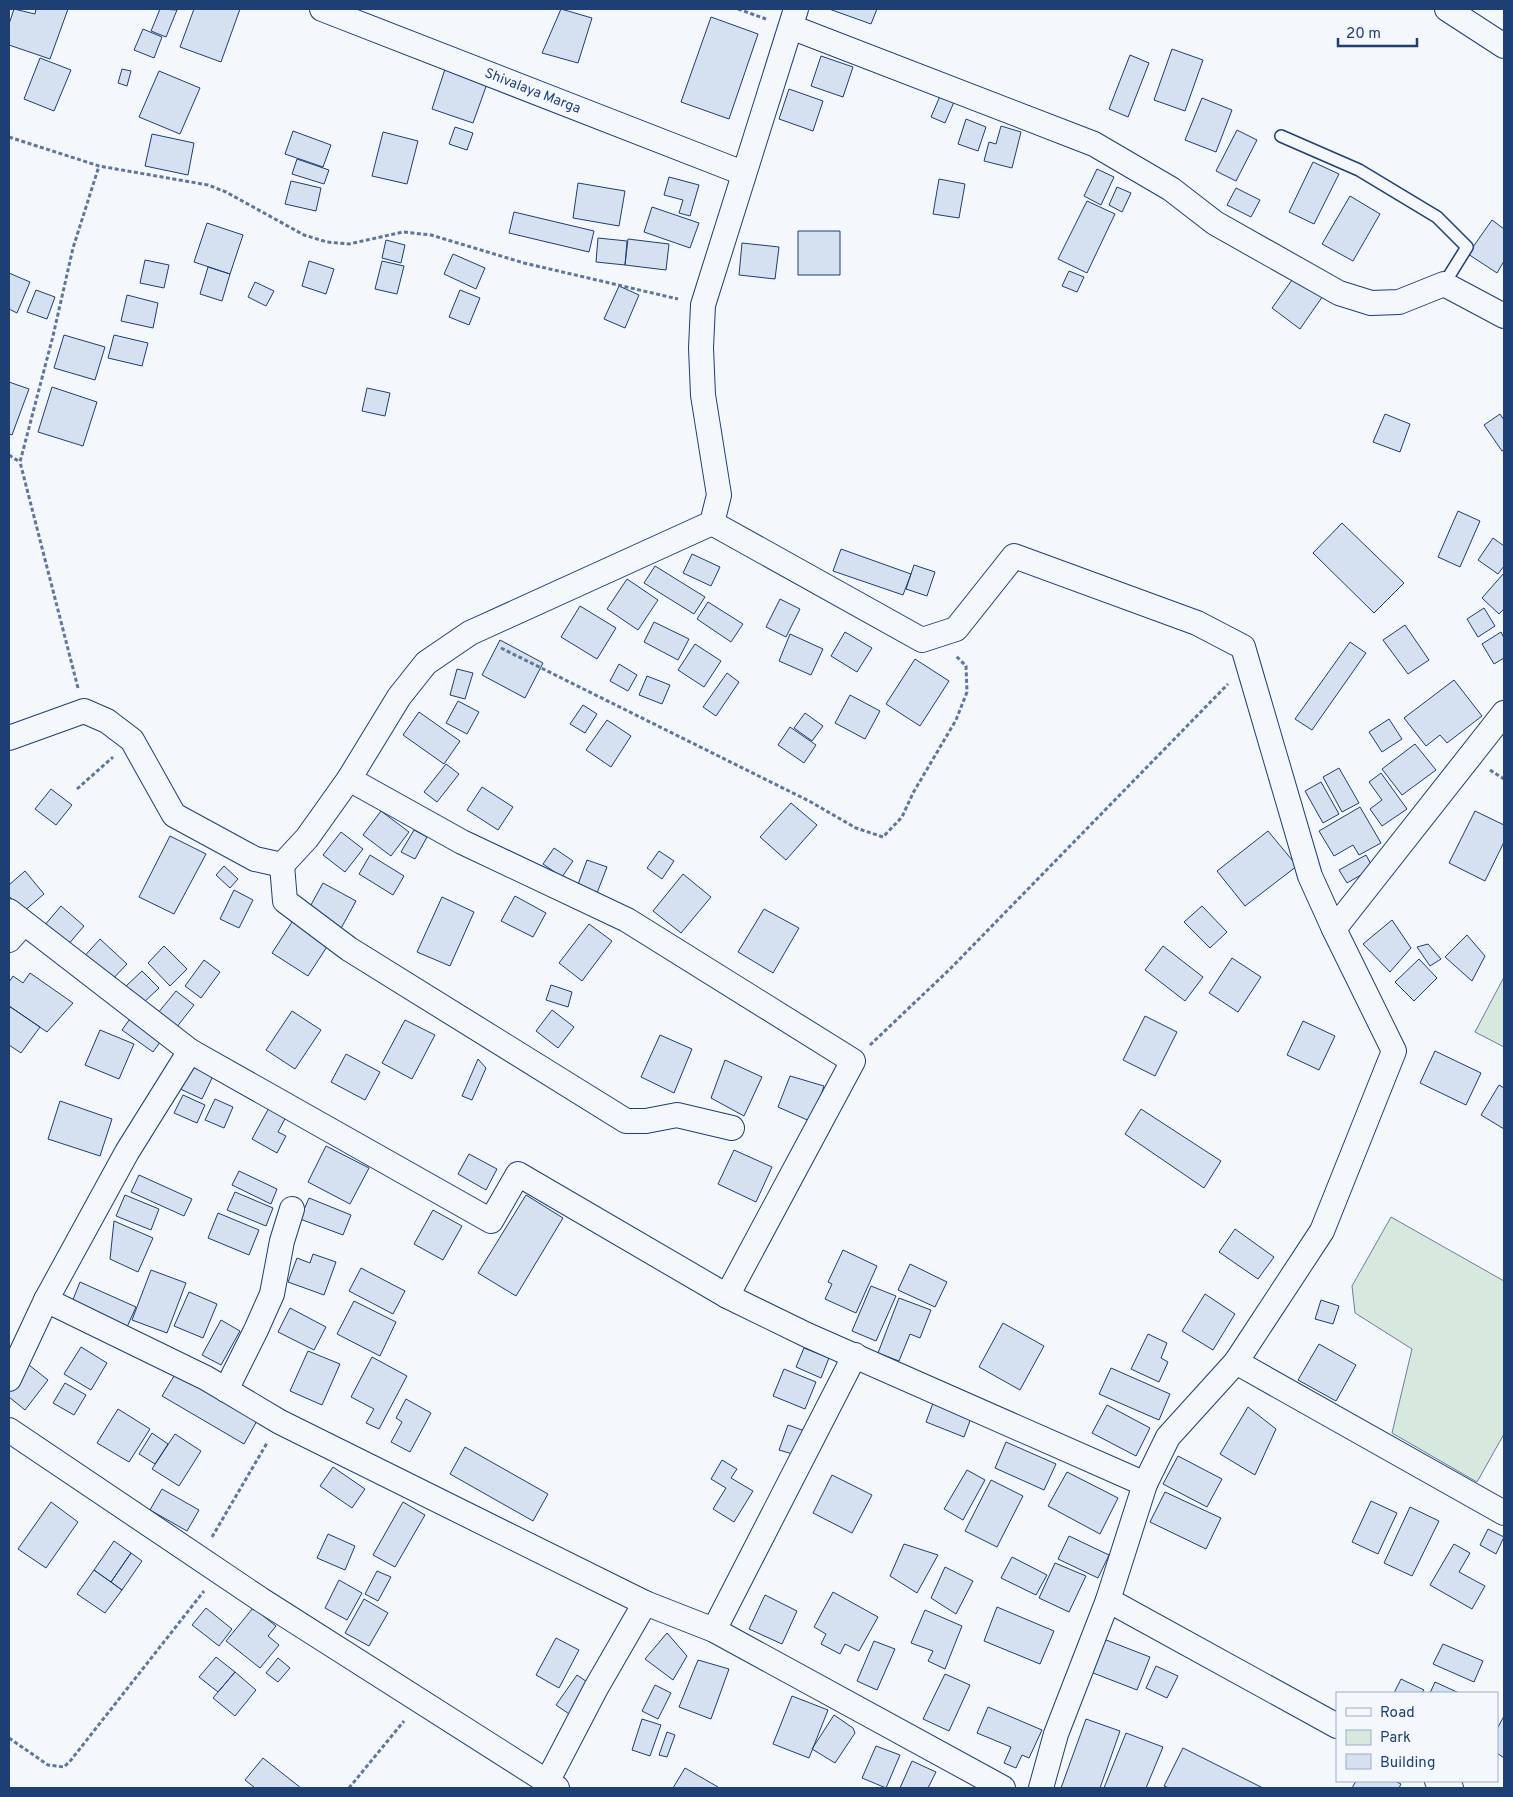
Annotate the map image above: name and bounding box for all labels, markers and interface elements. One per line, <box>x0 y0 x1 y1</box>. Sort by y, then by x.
scale bar <box>1338 15 1417 47</box>
text: 20 m <box>1346 25 1381 44</box>
street label: Shivalaya Marga <box>482 65 583 117</box>
legend <box>1336 1692 1498 1782</box>
text: Road <box>1380 1704 1415 1723</box>
text: Park <box>1380 1729 1411 1748</box>
text: Building <box>1380 1754 1435 1773</box>

